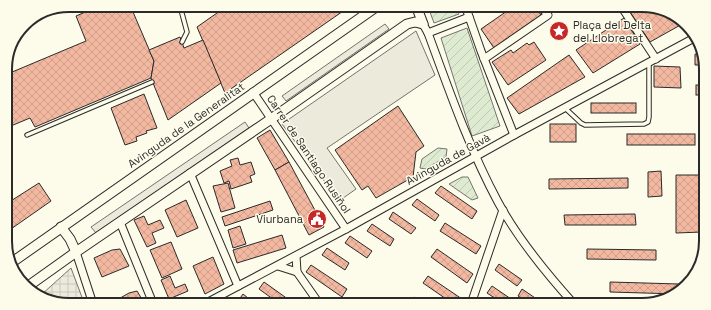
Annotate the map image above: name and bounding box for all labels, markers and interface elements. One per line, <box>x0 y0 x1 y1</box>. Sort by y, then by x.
place label: Plaça del Delta del Llobregat <box>573 18 652 45</box>
place icon: Plaça del Delta del Llobregat <box>548 20 570 42</box>
street label: Avinguda de la Generalitat <box>125 79 247 171</box>
street label: Carrer de Santiago Rusiñol <box>264 92 354 216</box>
street label: Avinguda de Gavà <box>404 130 493 188</box>
public building icon: Viurbana <box>306 208 328 230</box>
place label: Viurbana <box>256 212 304 226</box>

